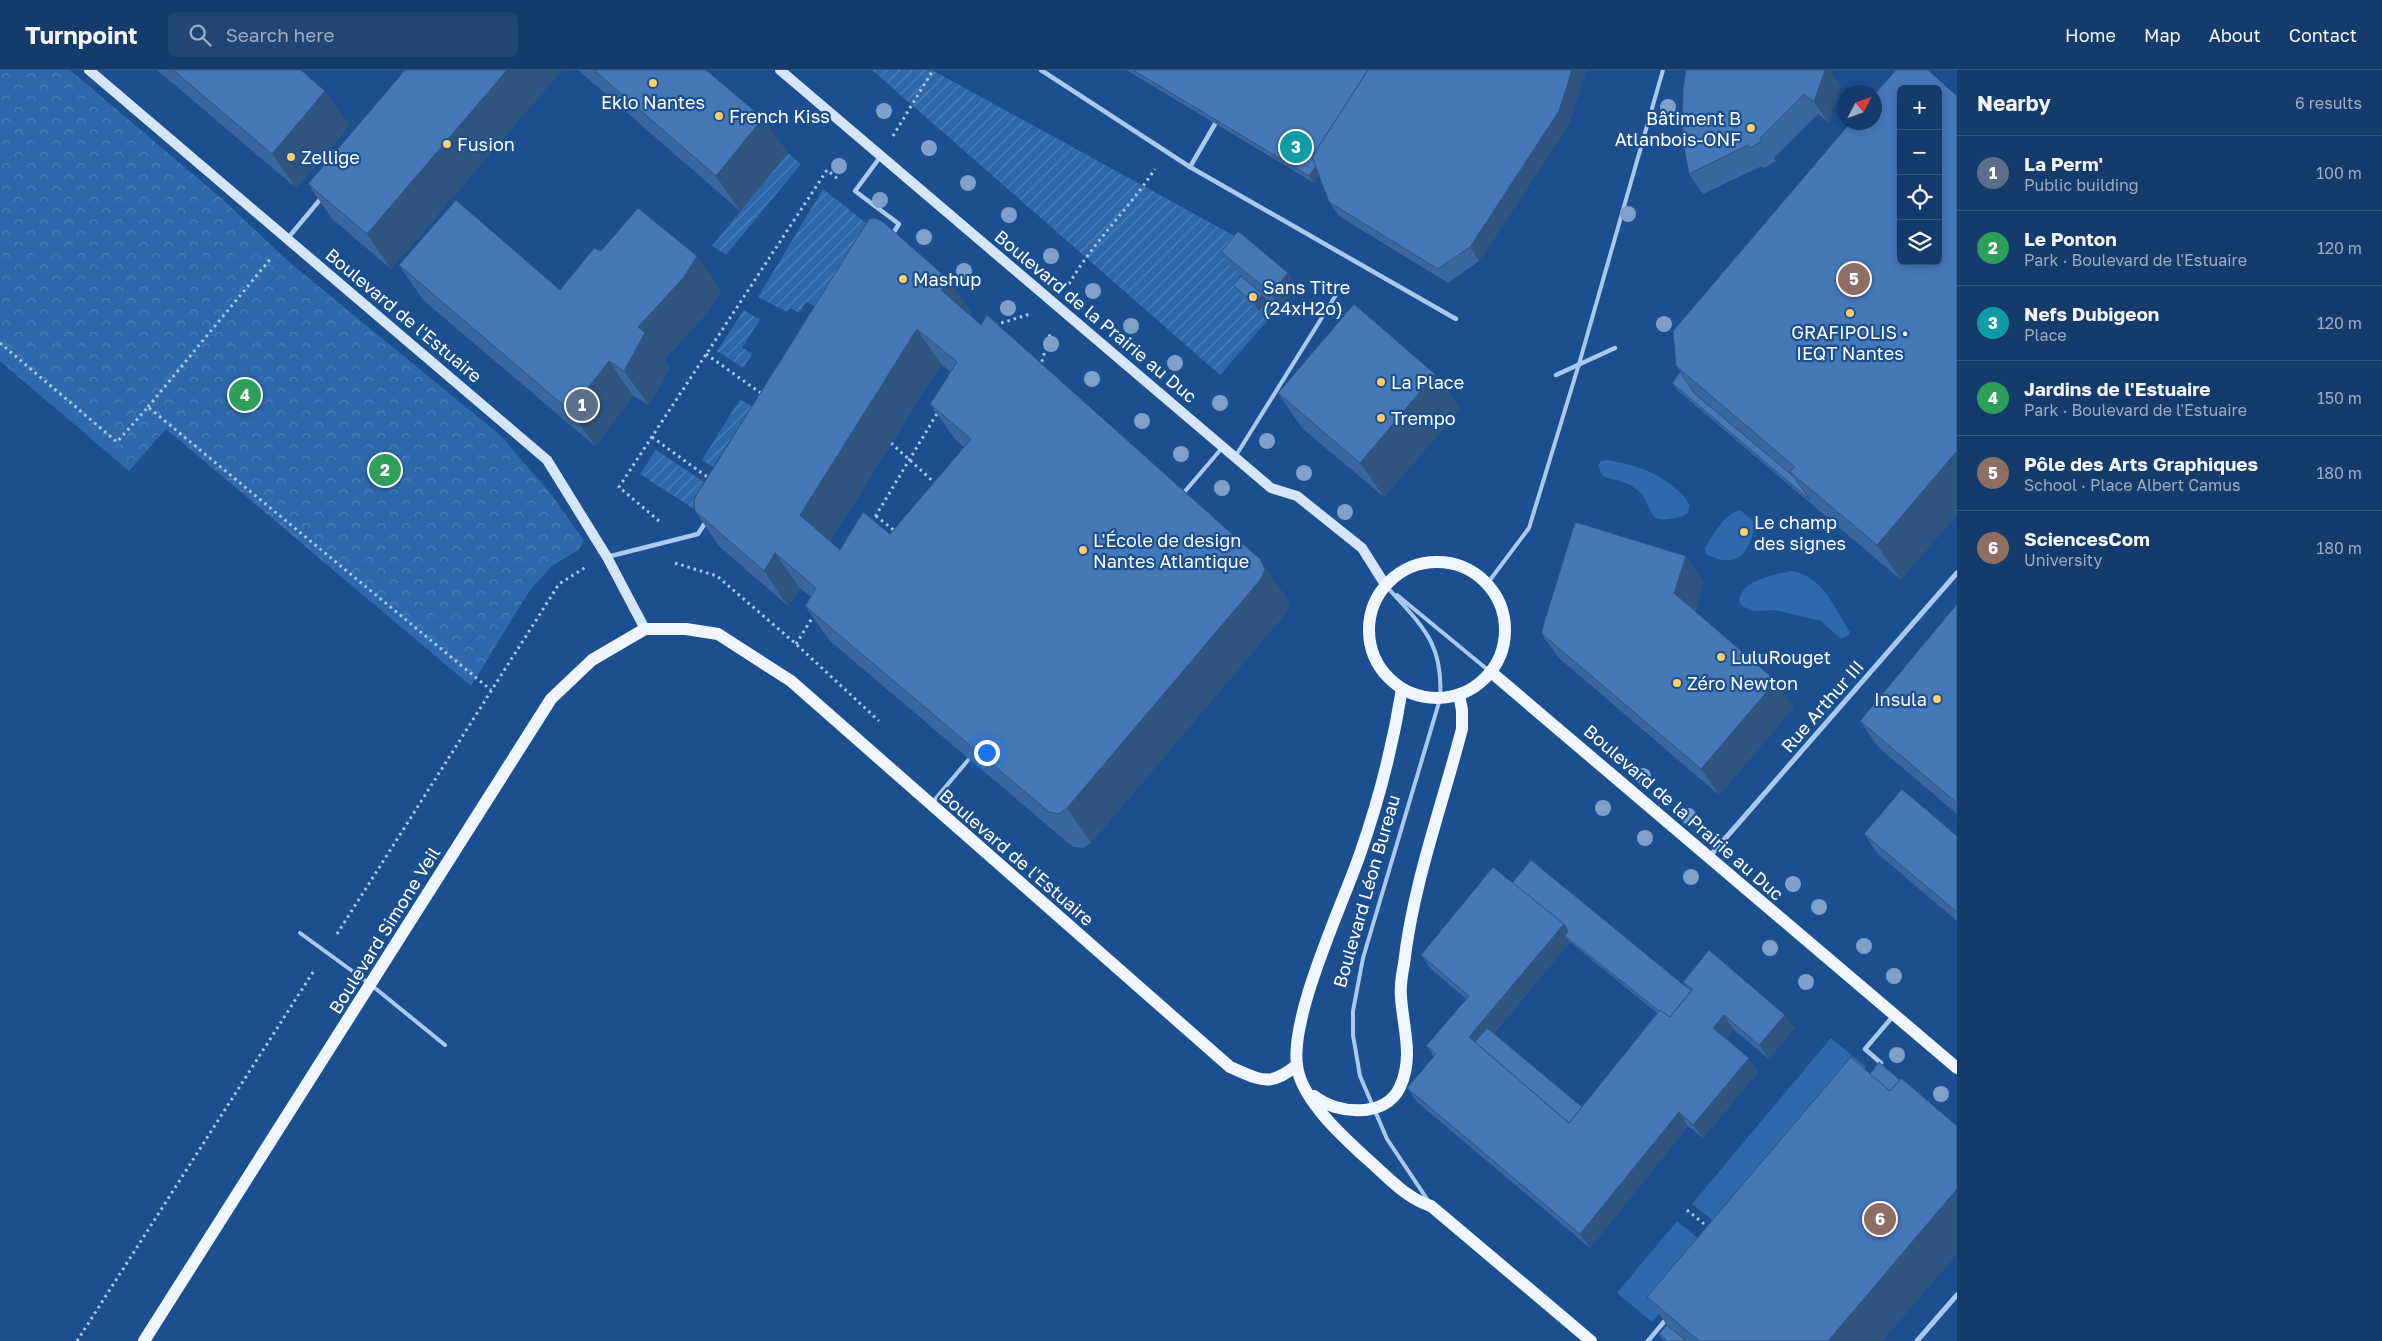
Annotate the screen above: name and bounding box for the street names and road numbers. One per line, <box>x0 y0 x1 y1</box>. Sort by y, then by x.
street label: Boulevard de la Prairie au Duc <box>990 225 1202 407</box>
street label: Boulevard de l'Estuaire <box>321 243 487 387</box>
street label: Rue Arthur III <box>1776 655 1868 757</box>
street label: Boulevard de la Prairie au Duc <box>1580 719 1788 905</box>
street label: Boulevard de l'Estuaire <box>935 784 1099 930</box>
street label: Boulevard Léon Bureau <box>1328 792 1404 990</box>
street label: Boulevard Simone Veil <box>324 842 444 1018</box>

